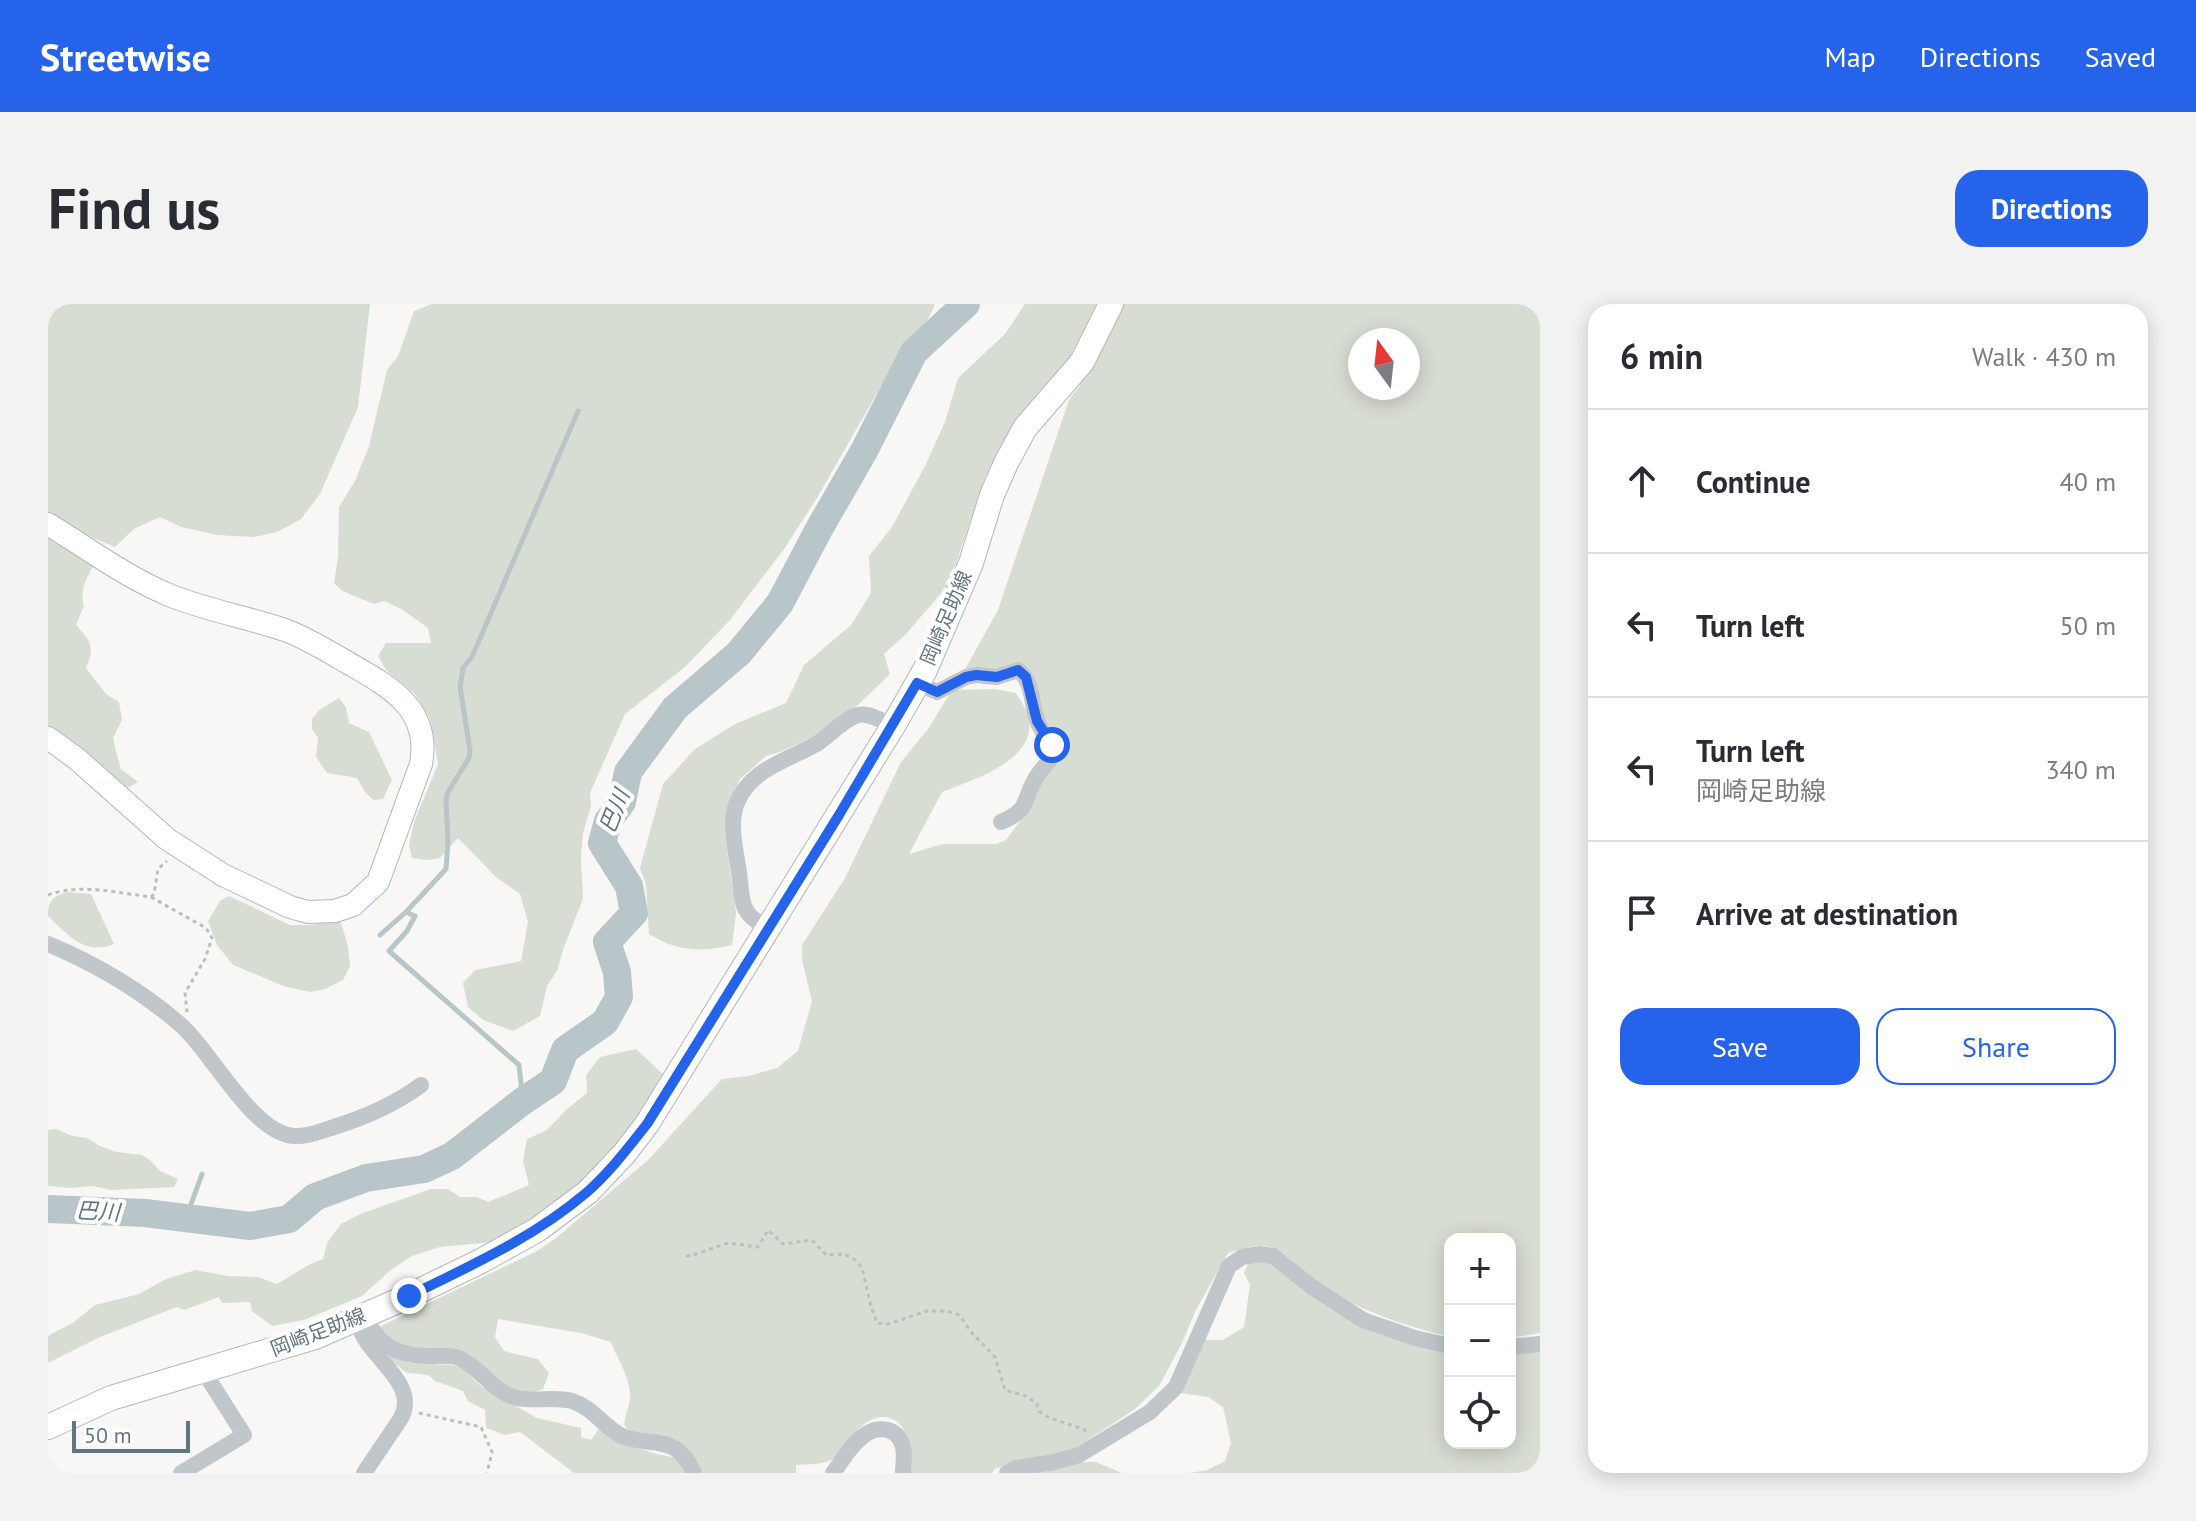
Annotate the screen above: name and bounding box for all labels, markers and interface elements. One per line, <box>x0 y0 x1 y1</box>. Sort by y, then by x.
text: Streetwise <box>40 32 211 81</box>
text: Map <box>1825 38 1876 75</box>
text: Directions <box>1920 38 2041 75</box>
text: Saved <box>2085 38 2156 75</box>
button: Directions <box>1955 170 2148 247</box>
text: Find us <box>48 172 220 244</box>
north arrow <box>1348 328 1420 400</box>
text: 6 min <box>1620 334 1703 378</box>
text: Walk · 430 m <box>1972 340 2116 373</box>
icon: ahead <box>1620 459 1664 503</box>
text: Continue <box>1696 462 1810 501</box>
text: 40 m <box>2060 465 2116 498</box>
street label: 岡崎足助線 <box>914 567 978 669</box>
icon: left <box>1620 603 1664 647</box>
text: Turn left <box>1696 606 1804 645</box>
text: 50 m <box>2060 609 2116 642</box>
route start <box>1034 727 1070 763</box>
text: Turn left <box>1696 731 1804 770</box>
icon: left <box>1620 747 1664 791</box>
text: 340 m <box>2045 753 2116 786</box>
text: 岡崎足助線 <box>1696 774 1826 807</box>
water label: 巴川 <box>593 784 636 837</box>
icon: arrive <box>1620 891 1664 935</box>
text: Arrive at destination <box>1696 894 1958 933</box>
button: Save <box>1620 1008 1860 1085</box>
button: Share <box>1876 1008 2116 1085</box>
water label: 巴川 <box>75 1196 123 1226</box>
map controls <box>1444 1233 1516 1449</box>
button: + <box>1444 1233 1516 1305</box>
route end <box>391 1278 427 1314</box>
street label: 岡崎足助線 <box>267 1302 369 1362</box>
button: − <box>1444 1305 1516 1377</box>
button: locate <box>1444 1377 1516 1449</box>
scale bar <box>72 1417 190 1453</box>
text: 50 m <box>84 1421 132 1449</box>

